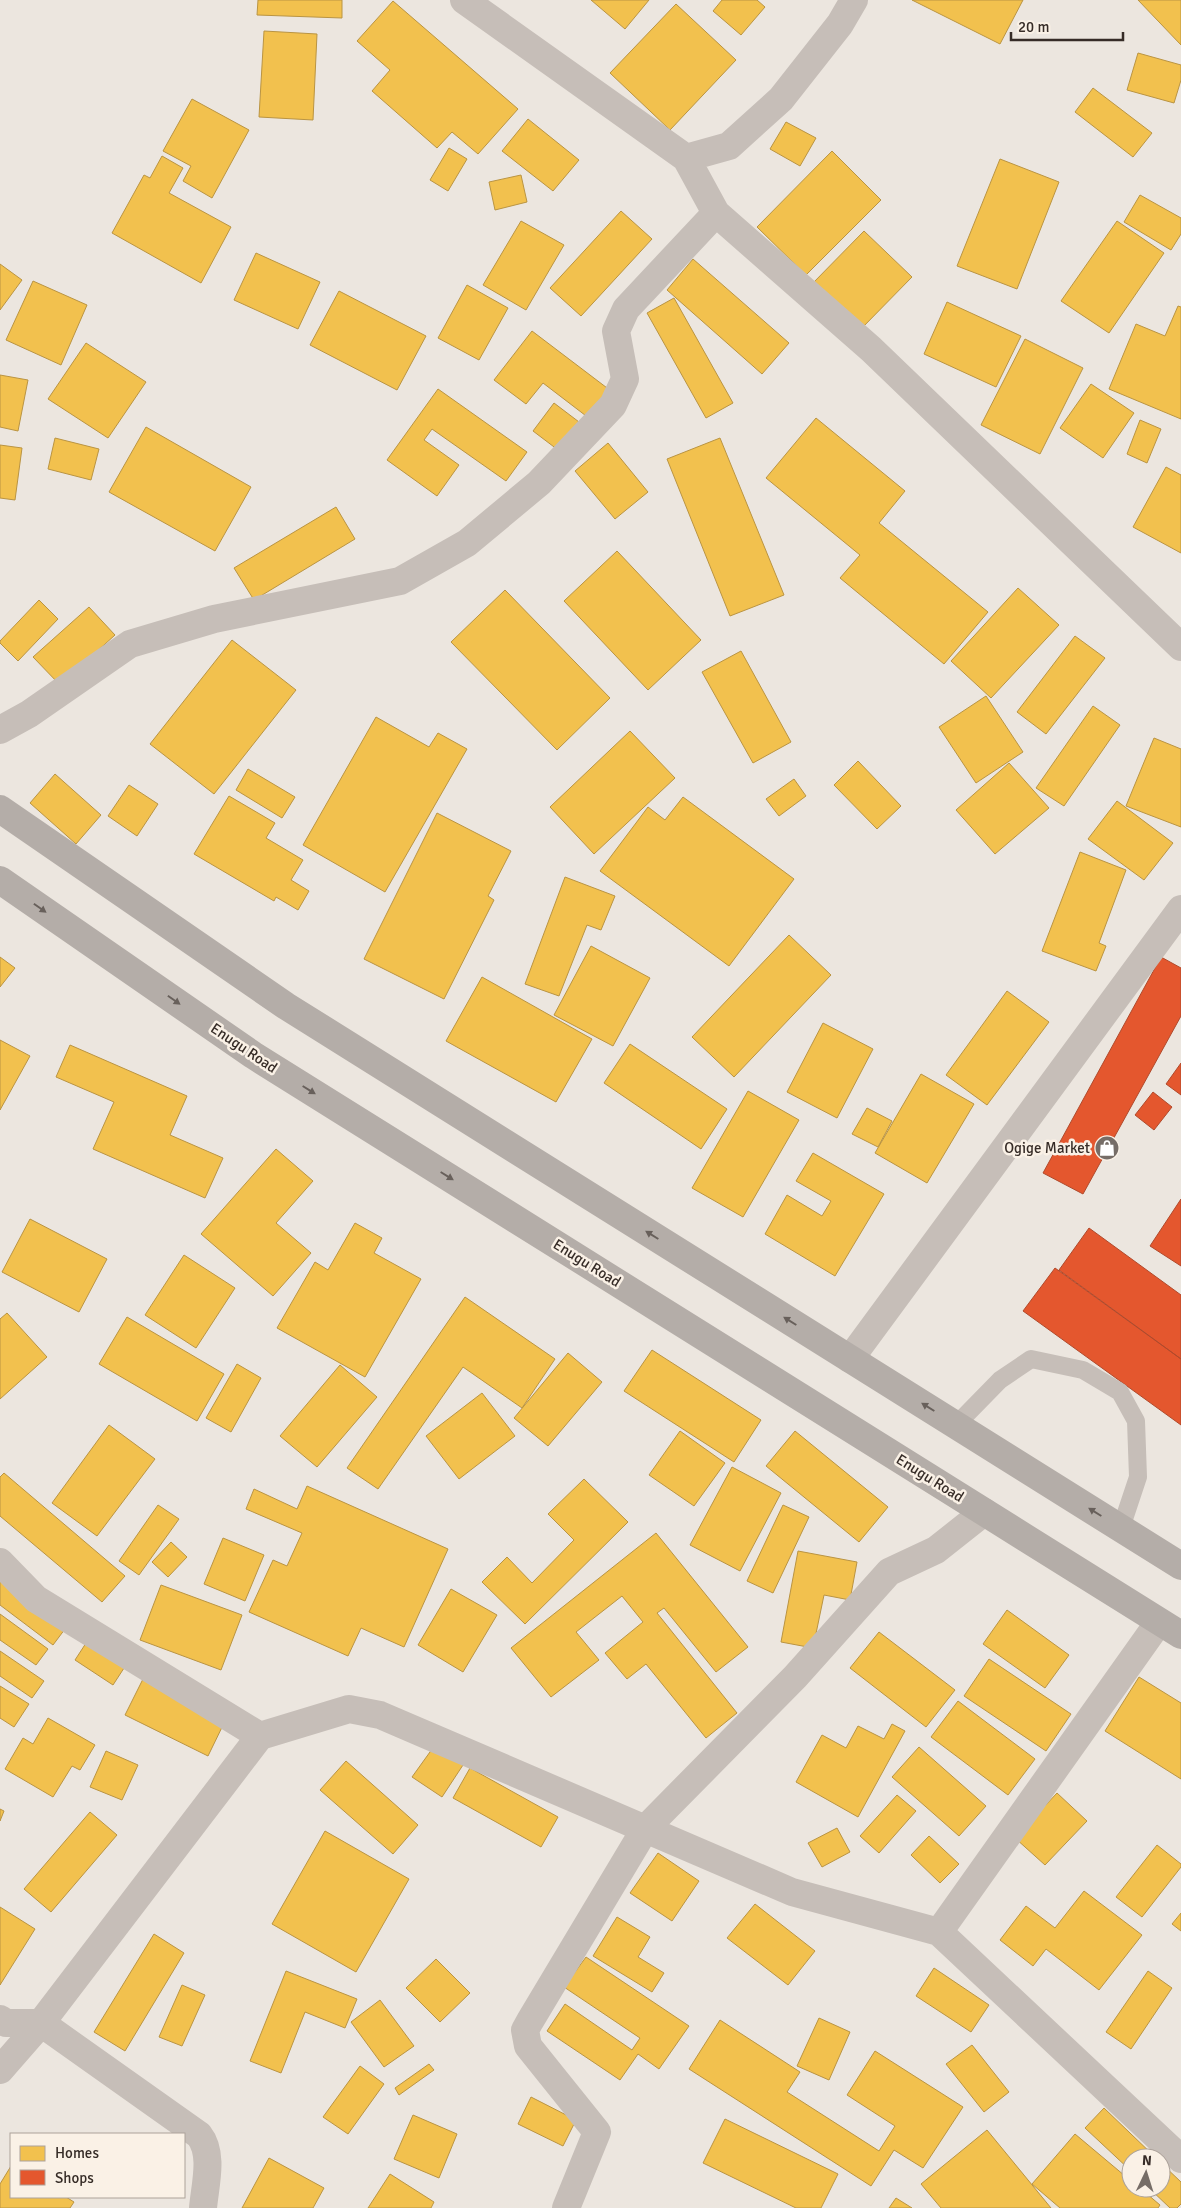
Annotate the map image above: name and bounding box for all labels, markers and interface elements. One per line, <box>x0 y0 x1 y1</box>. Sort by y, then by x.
scale bar <box>1011 10 1124 42</box>
text: 20 m <box>1018 18 1049 36</box>
one-way arrow <box>33 903 47 913</box>
one-way arrow <box>167 995 181 1005</box>
street label: Enugu Road <box>207 1019 281 1077</box>
one-way arrow <box>303 1085 316 1095</box>
shop icon: Ogige Market <box>1094 1135 1120 1161</box>
place label: Ogige Market <box>1004 1139 1090 1157</box>
one-way arrow <box>441 1171 454 1181</box>
one-way arrow <box>646 1230 659 1239</box>
street label: Enugu Road <box>550 1235 624 1291</box>
one-way arrow <box>783 1316 797 1326</box>
one-way arrow <box>921 1403 934 1412</box>
street label: Enugu Road <box>893 1450 967 1506</box>
one-way arrow <box>1089 1507 1102 1516</box>
legend <box>10 2133 185 2198</box>
text: Homes <box>55 2144 99 2162</box>
north arrow <box>1121 2148 1171 2198</box>
text: N <box>1141 2152 1152 2169</box>
text: Shops <box>55 2169 94 2187</box>

